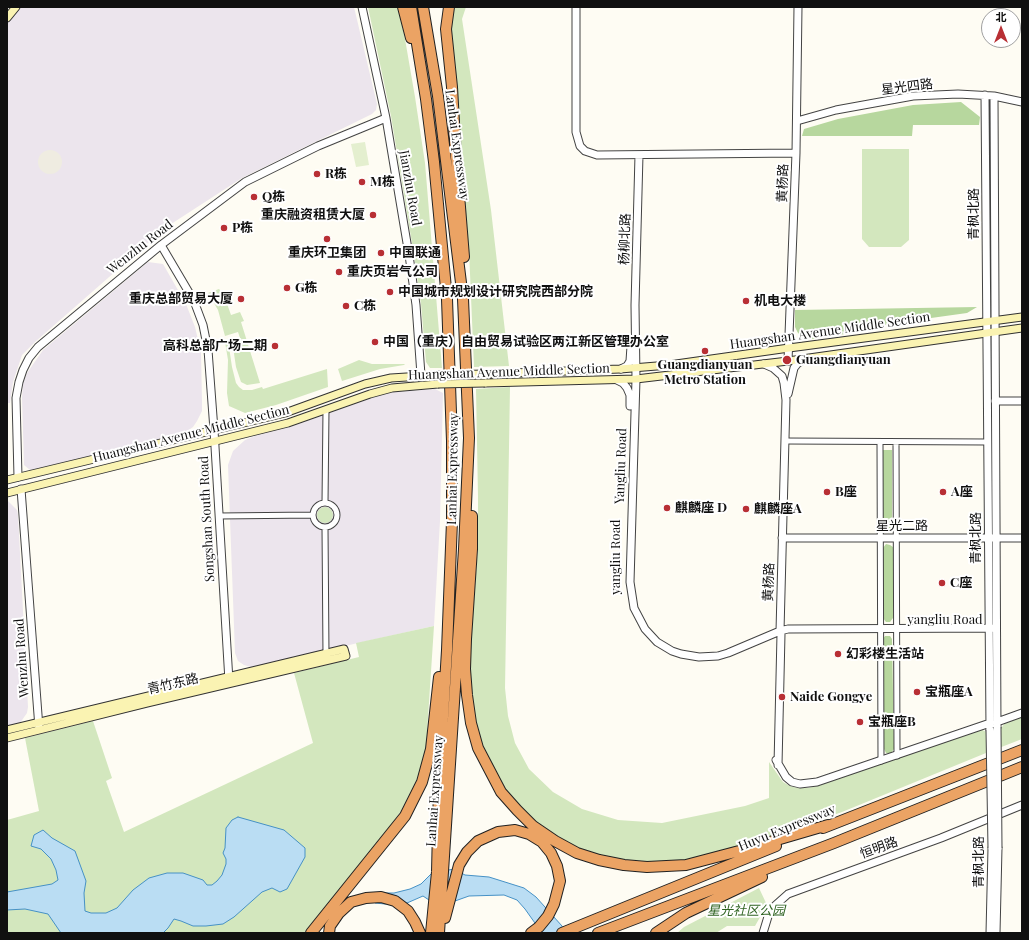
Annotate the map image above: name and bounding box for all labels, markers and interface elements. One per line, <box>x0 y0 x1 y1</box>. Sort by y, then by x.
north arrow <box>981 8 1021 48</box>
text: 北 <box>996 9 1007 24</box>
street label: 星光四路 <box>880 76 934 98</box>
street label: Lanhai Expressway <box>441 89 473 201</box>
street label: Jianzhu Road <box>396 149 424 227</box>
street label: 黄杨路 <box>775 163 791 203</box>
place label: R栋 <box>325 166 347 182</box>
marker: R栋 <box>312 169 322 179</box>
place label: M栋 <box>370 174 395 190</box>
marker: M栋 <box>357 177 367 187</box>
street label: 青枫北路 <box>966 188 982 240</box>
place label: Q栋 <box>262 189 285 205</box>
marker: Q栋 <box>249 192 259 202</box>
place label: 重庆融资租赁大厦 <box>261 207 365 223</box>
marker: 重庆融资租赁大厦 <box>368 210 378 220</box>
street label: 杨柳北路 <box>616 213 634 265</box>
street label: Wenzhu Road <box>104 216 176 278</box>
place label: P栋 <box>232 220 253 236</box>
marker: P栋 <box>219 223 229 233</box>
marker: 重庆环卫集团 <box>322 234 332 244</box>
place label: 重庆环卫集团 <box>288 245 366 261</box>
place label: 中国联通 <box>389 245 441 261</box>
marker: 中国联通 <box>376 248 386 258</box>
place label: 重庆页岩气公司 <box>347 264 438 280</box>
marker: 重庆页岩气公司 <box>334 267 344 277</box>
place label: G栋 <box>295 280 318 296</box>
marker: G栋 <box>282 283 292 293</box>
place label: 中国城市规划设计研究院西部分院 <box>398 284 593 300</box>
marker: 中国城市规划设计研究院西部分院 <box>385 287 395 297</box>
place label: 重庆总部贸易大厦 <box>129 291 233 307</box>
place label: 机电大楼 <box>754 293 806 309</box>
marker: 重庆总部贸易大厦 <box>236 294 246 304</box>
marker: 机电大楼 <box>741 296 751 306</box>
place label: C栋 <box>354 298 376 314</box>
marker: C栋 <box>341 301 351 311</box>
street label: Huangshan Avenue Middle Section <box>729 309 931 353</box>
place label: 中国（重庆）自由贸易试验区两江新区管理办公室 <box>383 334 669 350</box>
marker: 中国（重庆）自由贸易试验区两江新区管理办公室 <box>370 337 380 347</box>
place label: 高科总部广场二期 <box>163 338 267 354</box>
marker: 高科总部广场二期 <box>270 341 280 351</box>
marker: Guangdianyuan Metro Station <box>700 346 710 356</box>
place label: Guangdianyuan <box>796 352 891 368</box>
marker: Guangdianyuan <box>781 354 793 366</box>
place label: Guangdianyuan Metro Station <box>658 357 752 388</box>
street label: Huangshan Avenue Middle Section <box>408 361 610 383</box>
street label: Huangshan Avenue Middle Section <box>91 402 291 466</box>
street label: Lanhai Expressway <box>444 413 462 525</box>
street label: Yangliu Road <box>612 428 630 504</box>
street label: Songshan South Road <box>196 456 218 582</box>
place label: B座 <box>835 484 857 500</box>
place label: A座 <box>951 484 973 500</box>
marker: B座 <box>822 487 832 497</box>
marker: A座 <box>938 487 948 497</box>
place label: 麒麟座 D <box>675 500 727 516</box>
place label: 麒麟座A <box>754 501 802 517</box>
marker: 麒麟座 D <box>662 503 672 513</box>
marker: 麒麟座A <box>741 504 751 514</box>
street label: 青枫北路 <box>968 512 984 564</box>
street label: 星光二路 <box>876 518 928 534</box>
street label: yangliu Road <box>608 519 624 595</box>
street label: 黄杨路 <box>761 562 777 602</box>
place label: C座 <box>950 575 972 591</box>
marker: C座 <box>937 578 947 588</box>
street label: yangliu Road <box>907 612 983 628</box>
street label: Wenzhu Road <box>11 618 33 698</box>
place label: 幻彩楼生活站 <box>846 646 924 662</box>
marker: 幻彩楼生活站 <box>833 649 843 659</box>
street label: 青竹东路 <box>146 671 200 697</box>
place label: 宝瓶座A <box>925 684 973 700</box>
marker: 宝瓶座A <box>912 687 922 697</box>
place label: Naide Gongye <box>790 689 872 705</box>
marker: Naide Gongye <box>777 692 787 702</box>
place label: 宝瓶座B <box>868 714 916 730</box>
marker: 宝瓶座B <box>855 717 865 727</box>
street label: Lanhai Expressway <box>423 735 447 847</box>
street label: Huyu Expressway <box>736 801 838 855</box>
street label: 恒明路 <box>858 834 900 862</box>
street label: 青枫北路 <box>971 836 987 888</box>
park label: 星光社区公园 <box>707 903 785 919</box>

